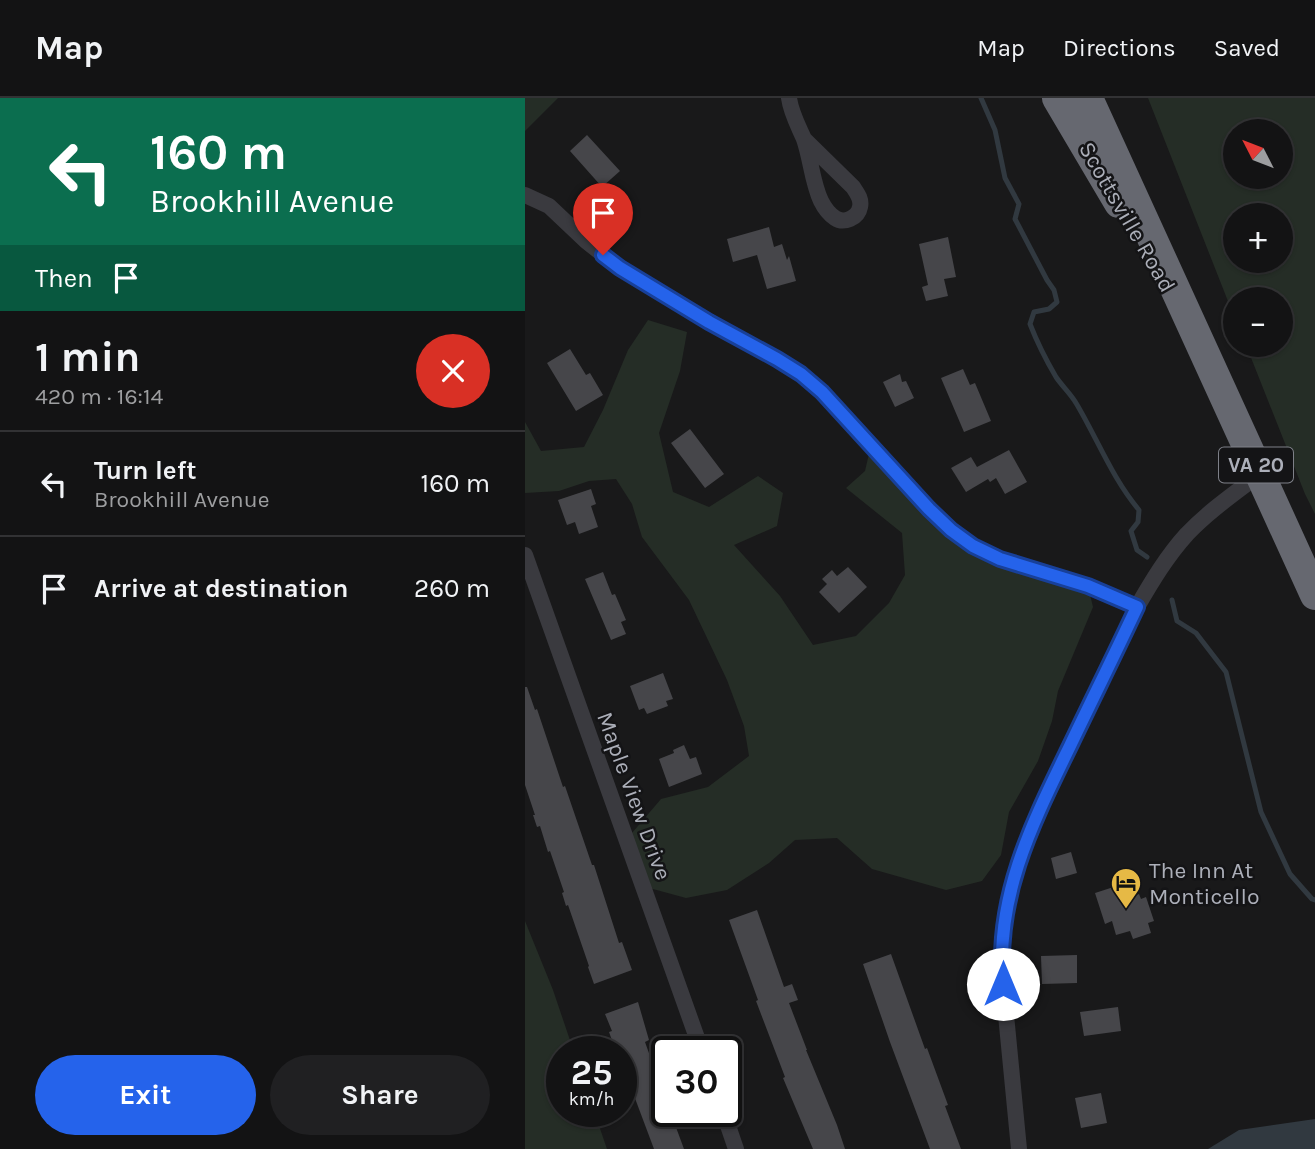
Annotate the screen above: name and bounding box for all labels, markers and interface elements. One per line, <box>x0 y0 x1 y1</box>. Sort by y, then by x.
text: Map <box>35 29 103 67</box>
text: Map <box>977 34 1025 62</box>
text: Directions <box>1063 34 1176 62</box>
text: Saved <box>1214 34 1280 62</box>
north arrow <box>1223 119 1293 189</box>
map controls <box>1223 119 1293 357</box>
text: 160 m <box>150 124 287 181</box>
icon: left <box>35 126 126 217</box>
street label: Scottsville Road <box>1073 137 1181 297</box>
text: Brookhill Avenue <box>150 183 394 220</box>
pin <box>573 183 633 255</box>
icon: arrive <box>584 194 622 232</box>
button: + <box>1223 203 1293 273</box>
icon: arrive <box>107 259 145 297</box>
text: Then <box>35 263 93 294</box>
button: − <box>1223 287 1293 357</box>
text: 1 min <box>35 332 140 382</box>
button: close <box>416 334 490 408</box>
text: 420 m · 16:14 <box>35 383 163 410</box>
road number: VA 20 <box>1219 448 1293 482</box>
text: Turn left <box>94 455 196 486</box>
icon: left <box>35 465 73 503</box>
text: 160 m <box>421 468 490 499</box>
text: Brookhill Avenue <box>94 486 269 513</box>
icon: arrive <box>35 570 73 608</box>
text: Arrive at destination <box>94 573 348 604</box>
text: 260 m <box>414 573 490 604</box>
street label: Maple View Drive <box>591 708 677 884</box>
place label: The Inn At Monticello <box>1149 857 1260 910</box>
hotel icon: The Inn At Monticello <box>1109 866 1143 910</box>
position arrow <box>966 947 1040 1021</box>
speed limit sign: 30 <box>651 1036 742 1127</box>
text: 25 <box>571 1052 612 1093</box>
button: Exit <box>35 1055 256 1135</box>
button: Share <box>270 1055 490 1135</box>
text: km/h <box>569 1088 614 1110</box>

